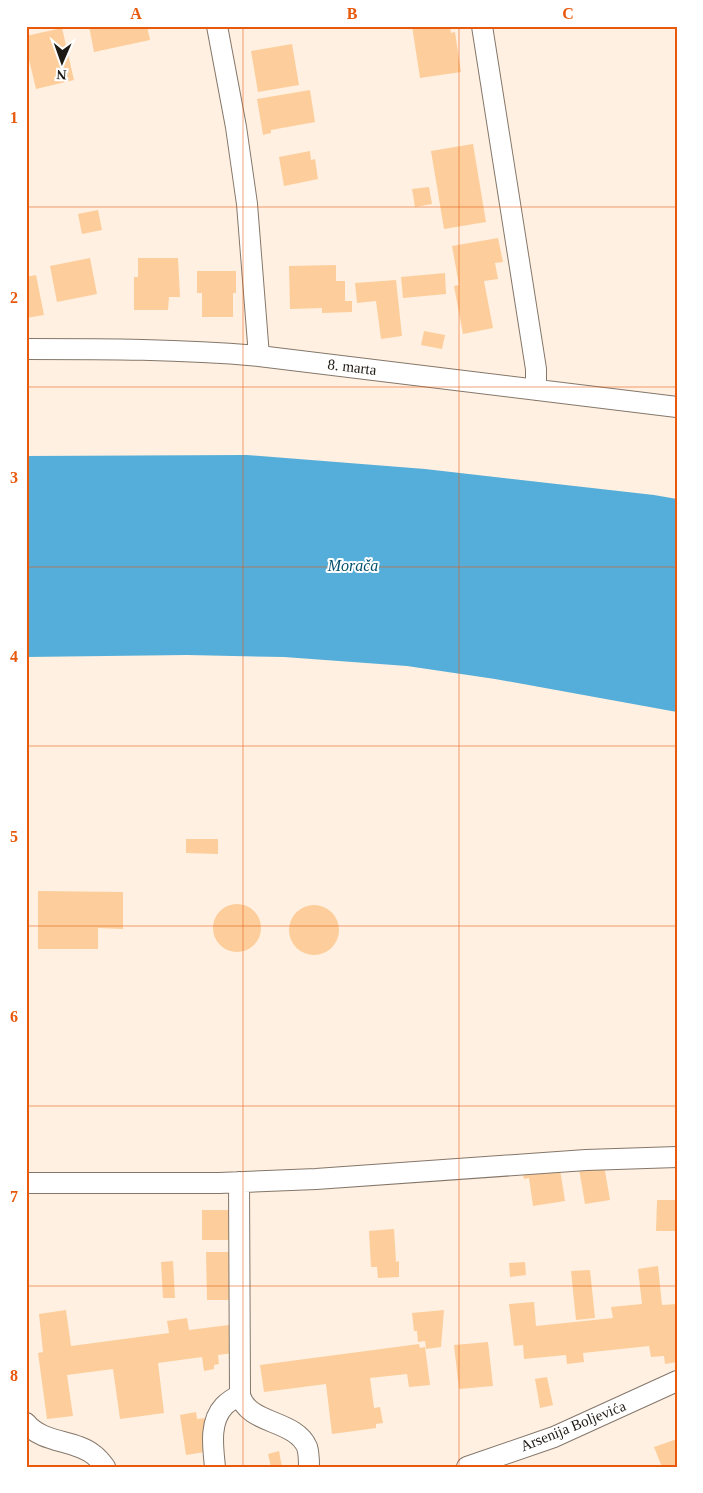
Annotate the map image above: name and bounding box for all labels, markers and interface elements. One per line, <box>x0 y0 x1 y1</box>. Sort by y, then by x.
text: A <box>130 5 142 22</box>
text: B <box>347 5 358 22</box>
text: C <box>562 5 574 22</box>
north arrow <box>38 38 88 88</box>
text: N <box>56 67 67 82</box>
text: 1 <box>10 109 18 126</box>
text: 2 <box>10 289 18 306</box>
street label: 8. marta <box>327 356 378 378</box>
text: 3 <box>10 469 18 486</box>
water label: Morača <box>327 557 378 574</box>
text: 4 <box>10 648 18 665</box>
text: 5 <box>10 828 18 845</box>
text: 6 <box>10 1008 18 1025</box>
text: 7 <box>10 1188 18 1205</box>
text: 8 <box>10 1367 18 1384</box>
street label: Arsenija Boljevića <box>518 1397 628 1454</box>

